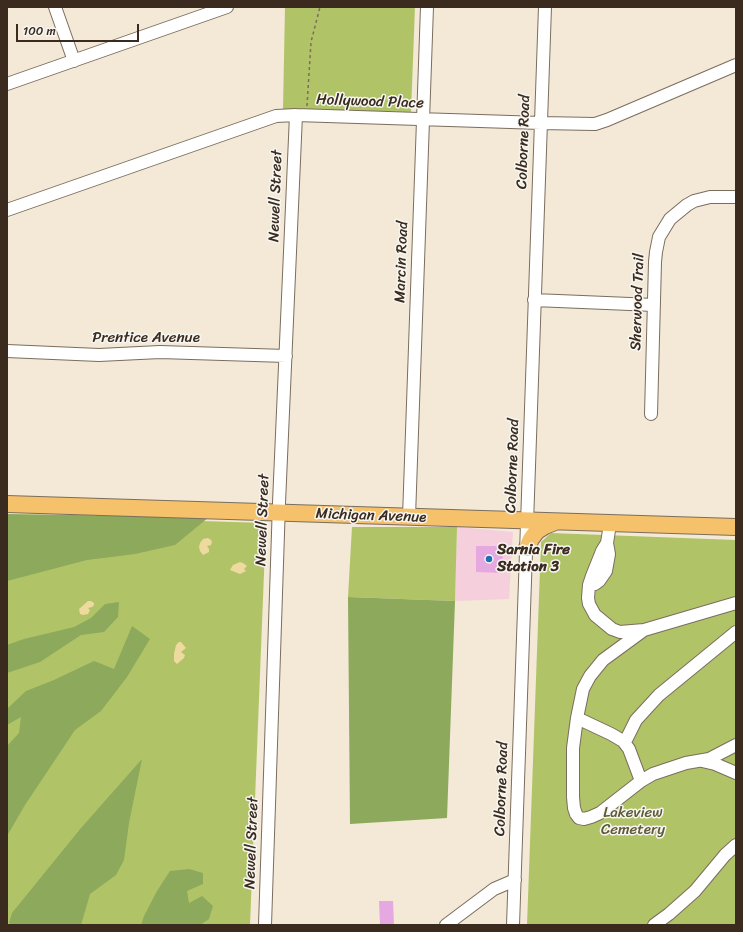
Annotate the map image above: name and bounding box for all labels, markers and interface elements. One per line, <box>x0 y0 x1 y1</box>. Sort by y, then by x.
scale bar <box>18 16 141 42</box>
text: 100 m <box>23 20 56 42</box>
street label: Hollywood Place <box>316 91 424 113</box>
street label: Colborne Road <box>513 95 535 189</box>
street label: Newell Street <box>265 150 287 242</box>
street label: Marcin Road <box>392 221 412 303</box>
street label: Sherwood Trail <box>627 253 649 351</box>
street label: Prentice Avenue <box>92 329 200 347</box>
street label: Colborne Road <box>502 419 524 513</box>
street label: Newell Street <box>252 474 274 566</box>
street label: Michigan Avenue <box>315 505 427 527</box>
place label: Sarnia Fire Station 3 <box>497 541 570 576</box>
marker: Sarnia Fire Station 3 <box>484 554 494 564</box>
street label: Colborne Road <box>491 742 513 836</box>
street label: Newell Street <box>241 797 263 889</box>
park label: Lakeview Cemetery <box>601 804 665 839</box>

